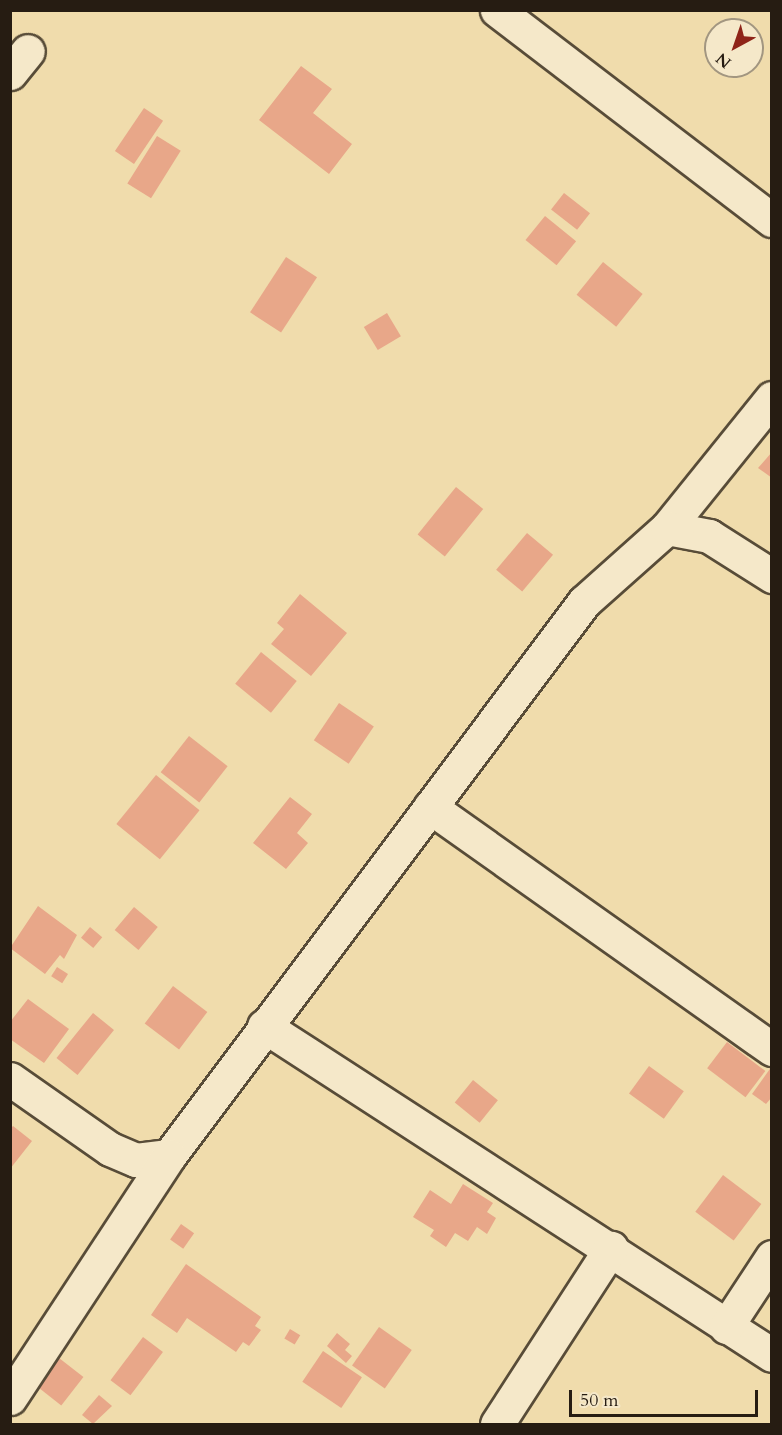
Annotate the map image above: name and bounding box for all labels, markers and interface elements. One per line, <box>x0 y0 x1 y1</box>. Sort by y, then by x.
north arrow <box>704 18 764 78</box>
text: N <box>711 47 736 73</box>
scale bar <box>572 1378 761 1416</box>
text: 50 m <box>580 1388 619 1413</box>

